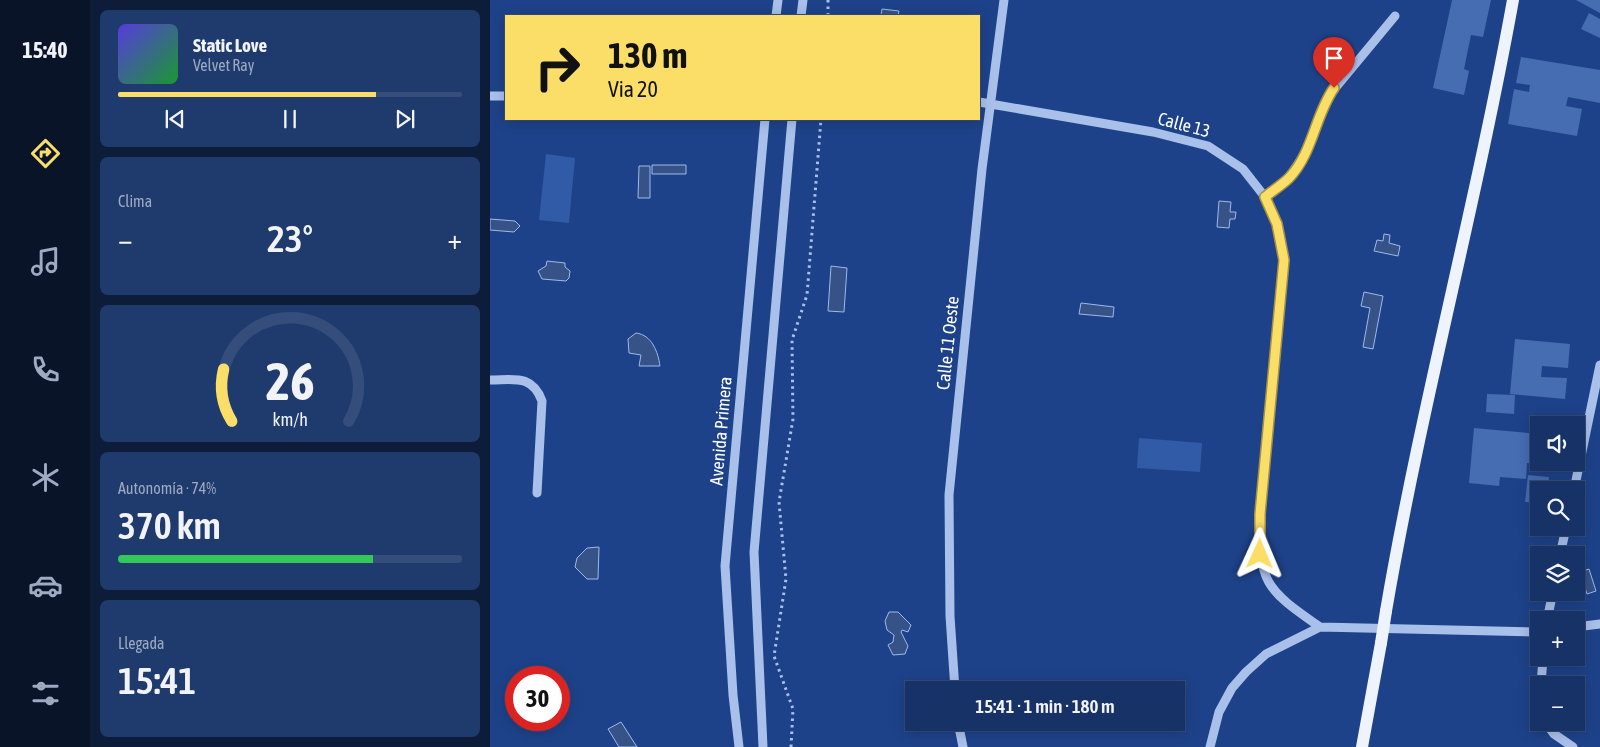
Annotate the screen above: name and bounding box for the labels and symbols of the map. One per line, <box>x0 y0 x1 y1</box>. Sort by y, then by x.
pin <box>1313 37 1355 88</box>
street label: Calle 13 <box>1156 107 1213 142</box>
street label: Calle 11 Oeste <box>932 295 963 391</box>
street label: Avenida Primera <box>705 376 736 486</box>
position arrow <box>1233 527 1285 579</box>
speed limit sign: 30 <box>505 666 570 731</box>

